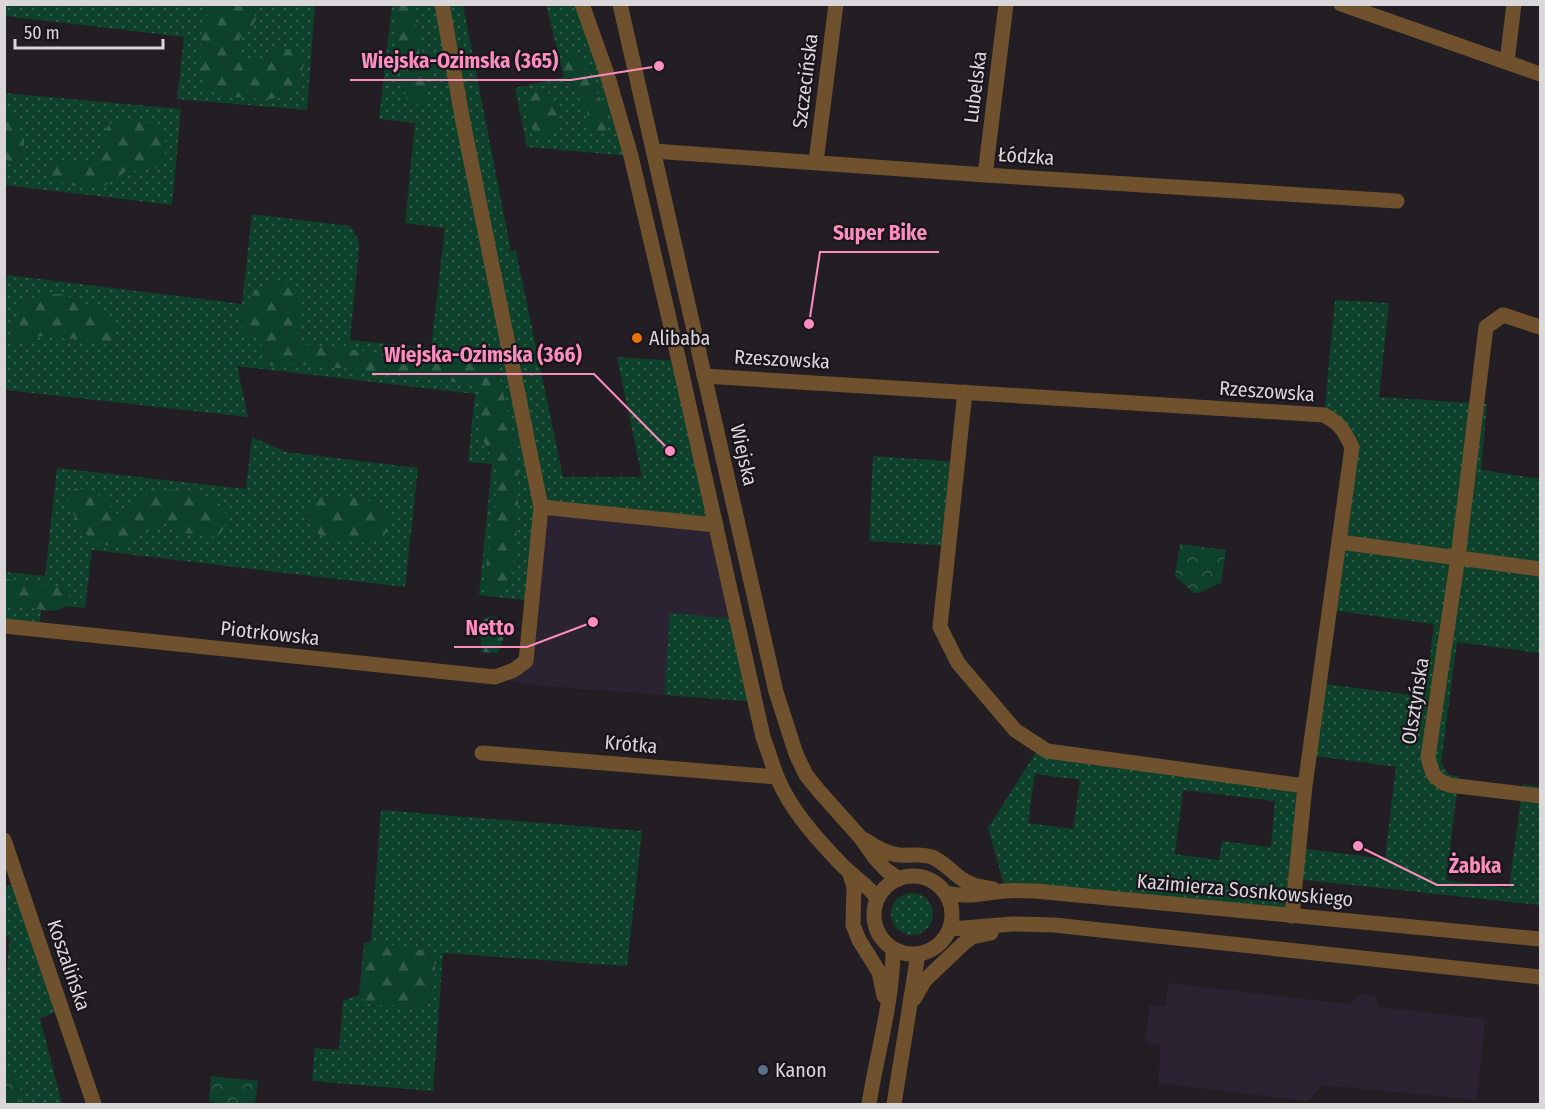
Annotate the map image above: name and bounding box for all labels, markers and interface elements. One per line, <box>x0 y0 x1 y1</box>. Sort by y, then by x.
scale bar <box>15 12 164 50</box>
text: 50 m <box>24 22 60 44</box>
street label: Szczecińska <box>787 32 823 130</box>
callout: Wiejska-Ozimska (365) <box>350 41 571 80</box>
text: Wiejska-Ozimska (365) <box>362 48 558 74</box>
street label: Lubelska <box>959 50 991 124</box>
street label: Łódzka <box>997 142 1055 170</box>
callout: Super Bike <box>820 213 939 252</box>
text: Super Bike <box>833 220 927 246</box>
place label: Alibaba <box>649 326 710 350</box>
marker: Alibaba <box>630 331 644 345</box>
callout: Wiejska-Ozimska (366) <box>372 335 594 374</box>
text: Wiejska-Ozimska (366) <box>384 342 582 368</box>
street label: Rzeszowska <box>734 345 830 373</box>
street label: Rzeszowska <box>1218 376 1316 406</box>
street label: Wiejska <box>725 422 763 488</box>
callout: Netto <box>454 608 527 647</box>
text: Netto <box>466 615 514 641</box>
street label: Piotrkowska <box>219 616 321 650</box>
street label: Olsztyńska <box>1396 656 1434 746</box>
street label: Krótka <box>604 730 658 758</box>
callout: Żabka <box>1437 846 1514 885</box>
text: Żabka <box>1449 852 1501 879</box>
street label: Kazimierza Sosnkowskiego <box>1136 869 1354 911</box>
street label: Koszalińska <box>42 916 96 1014</box>
place label: Kanon <box>775 1058 827 1082</box>
marker: Kanon <box>756 1063 770 1077</box>

